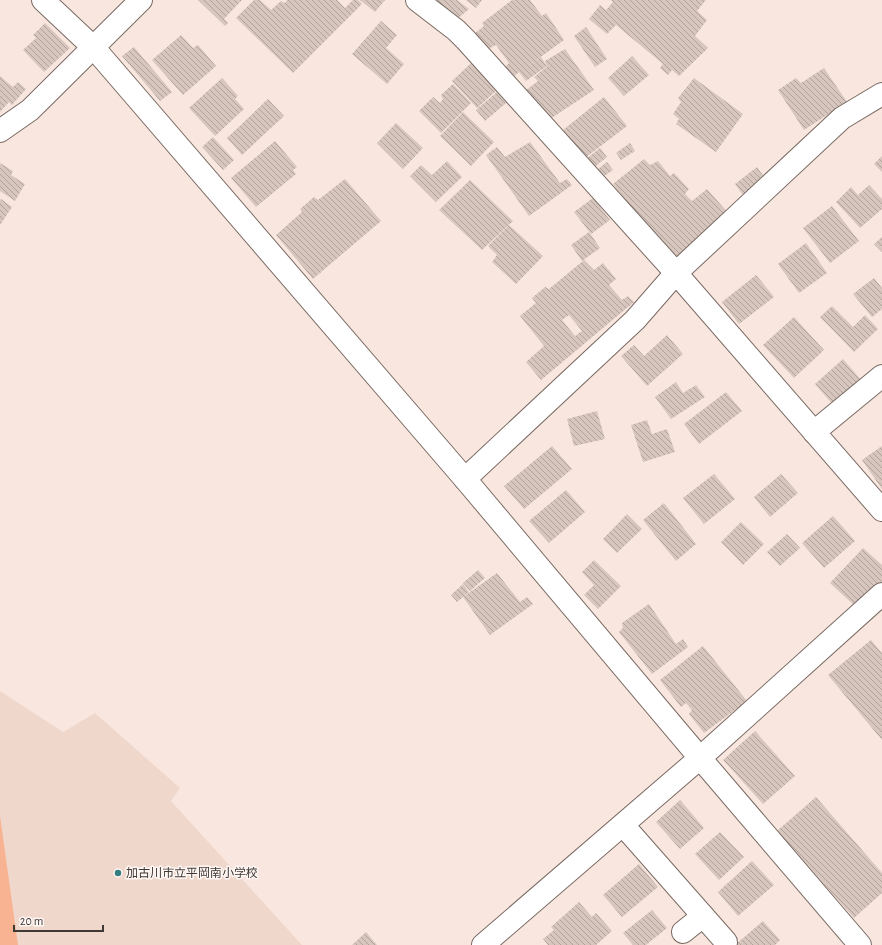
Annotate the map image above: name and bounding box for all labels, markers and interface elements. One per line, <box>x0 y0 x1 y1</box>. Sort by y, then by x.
place label: 加古川市立平岡南小学校 <box>126 866 258 879</box>
marker: 加古川市立平岡南小学校 <box>113 868 123 878</box>
scale bar <box>14 907 103 933</box>
text: 20 m <box>20 915 43 927</box>

